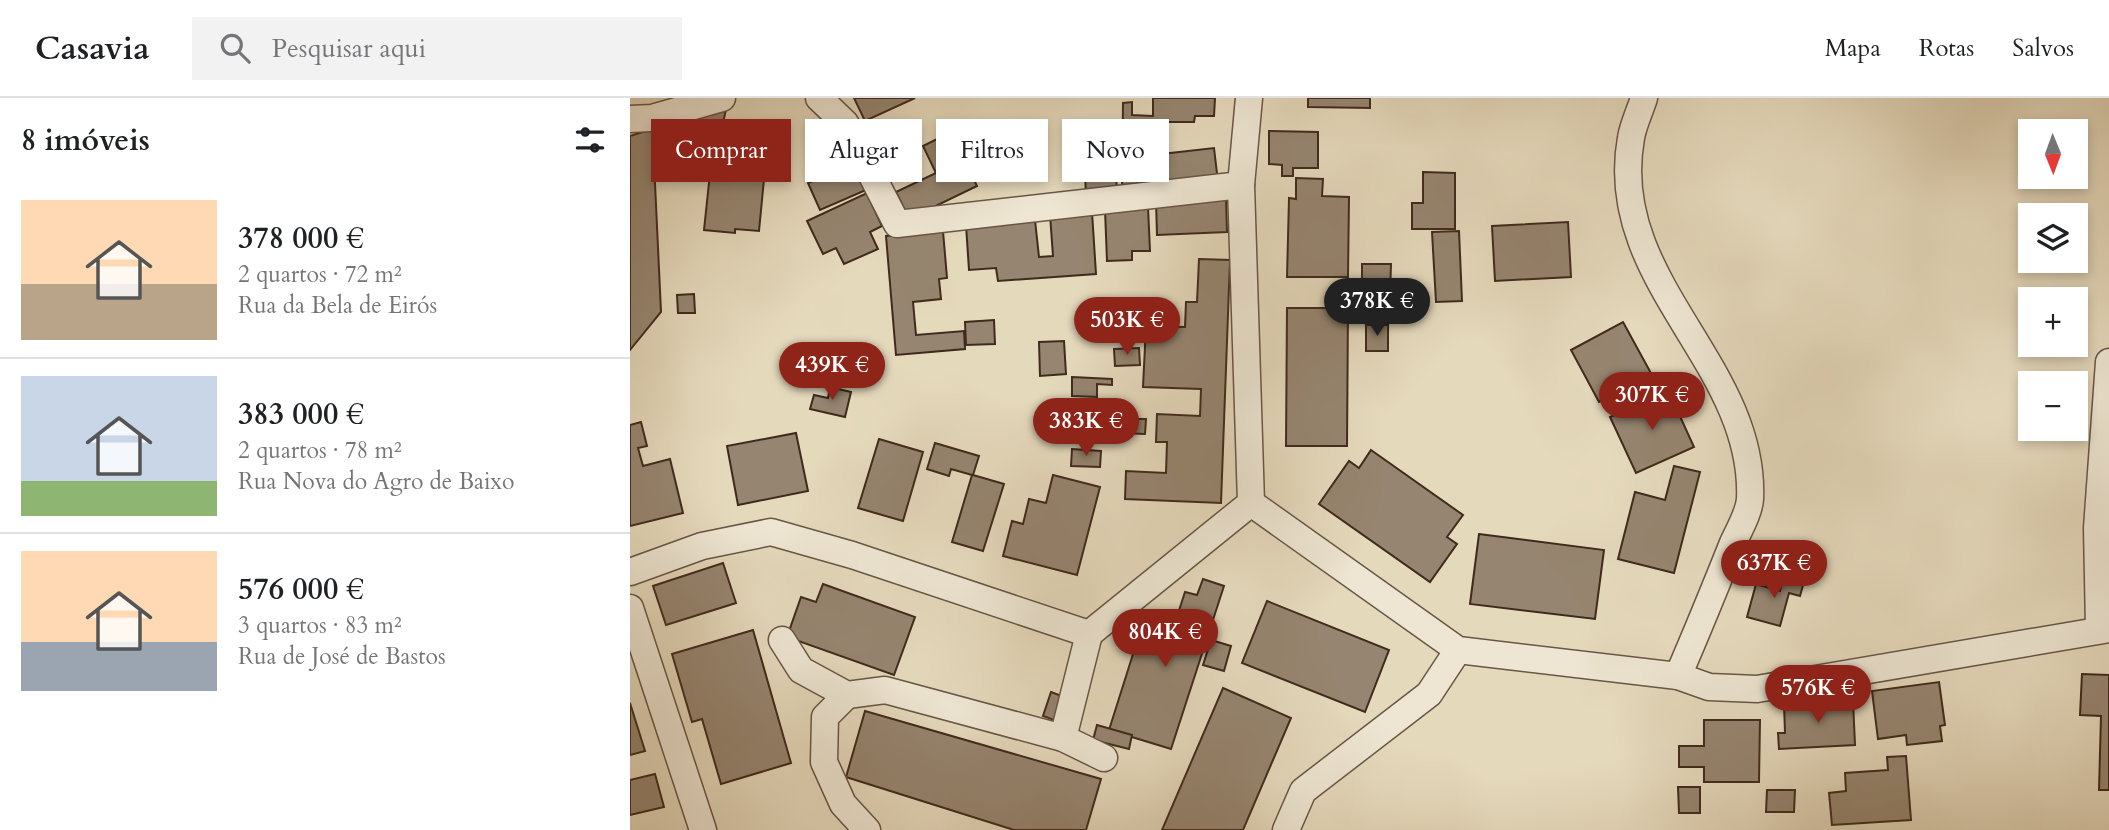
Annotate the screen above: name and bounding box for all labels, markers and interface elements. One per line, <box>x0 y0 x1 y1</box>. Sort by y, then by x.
search box <box>192 17 682 80</box>
text: Casavia <box>35 26 150 71</box>
icon: search <box>216 29 254 67</box>
text: Pesquisar aqui <box>272 31 426 66</box>
text: Mapa <box>1825 32 1881 65</box>
text: Rotas <box>1919 32 1974 65</box>
text: Salvos <box>2012 32 2074 65</box>
chip: Comprar <box>651 119 791 182</box>
chip: Alugar <box>805 119 922 182</box>
chip: Filtros <box>936 119 1048 182</box>
chip: Novo <box>1062 119 1169 182</box>
north arrow <box>2018 119 2088 189</box>
map controls <box>2018 119 2088 441</box>
text: 8 imóveis <box>21 120 150 161</box>
icon: filters <box>571 121 609 159</box>
button: layers <box>2018 203 2088 273</box>
text: 378 000 € <box>238 218 364 259</box>
icon: home <box>77 228 161 312</box>
text: 2 quartos · 72 m² <box>238 259 402 290</box>
pin: 378K € <box>1320 278 1434 338</box>
text: 378K € <box>1340 285 1414 316</box>
button: + <box>2018 287 2088 357</box>
text: Rua da Bela de Eirós <box>238 290 437 321</box>
pin: 503K € <box>1070 298 1184 357</box>
text: 503K € <box>1090 304 1164 335</box>
pin: 439K € <box>775 342 889 402</box>
text: 439K € <box>795 349 869 380</box>
button: − <box>2018 371 2088 441</box>
pin: 307K € <box>1595 372 1709 432</box>
text: 307K € <box>1615 379 1689 410</box>
text: 383 000 € <box>238 394 364 435</box>
pin: 383K € <box>1029 398 1143 458</box>
icon: home <box>77 404 161 488</box>
text: 383K € <box>1049 405 1123 436</box>
text: 2 quartos · 78 m² <box>238 435 402 466</box>
text: Rua Nova do Agro de Baixo <box>238 466 514 497</box>
pin: 637K € <box>1717 540 1831 600</box>
text: 637K € <box>1737 547 1811 578</box>
text: 576 000 € <box>238 569 364 610</box>
icon: home <box>77 579 161 663</box>
text: 3 quartos · 83 m² <box>238 610 402 641</box>
pin: 804K € <box>1108 610 1222 669</box>
text: 804K € <box>1128 616 1202 647</box>
text: Rua de José de Bastos <box>238 641 446 672</box>
pin: 576K € <box>1761 666 1875 725</box>
text: 576K € <box>1781 672 1855 703</box>

